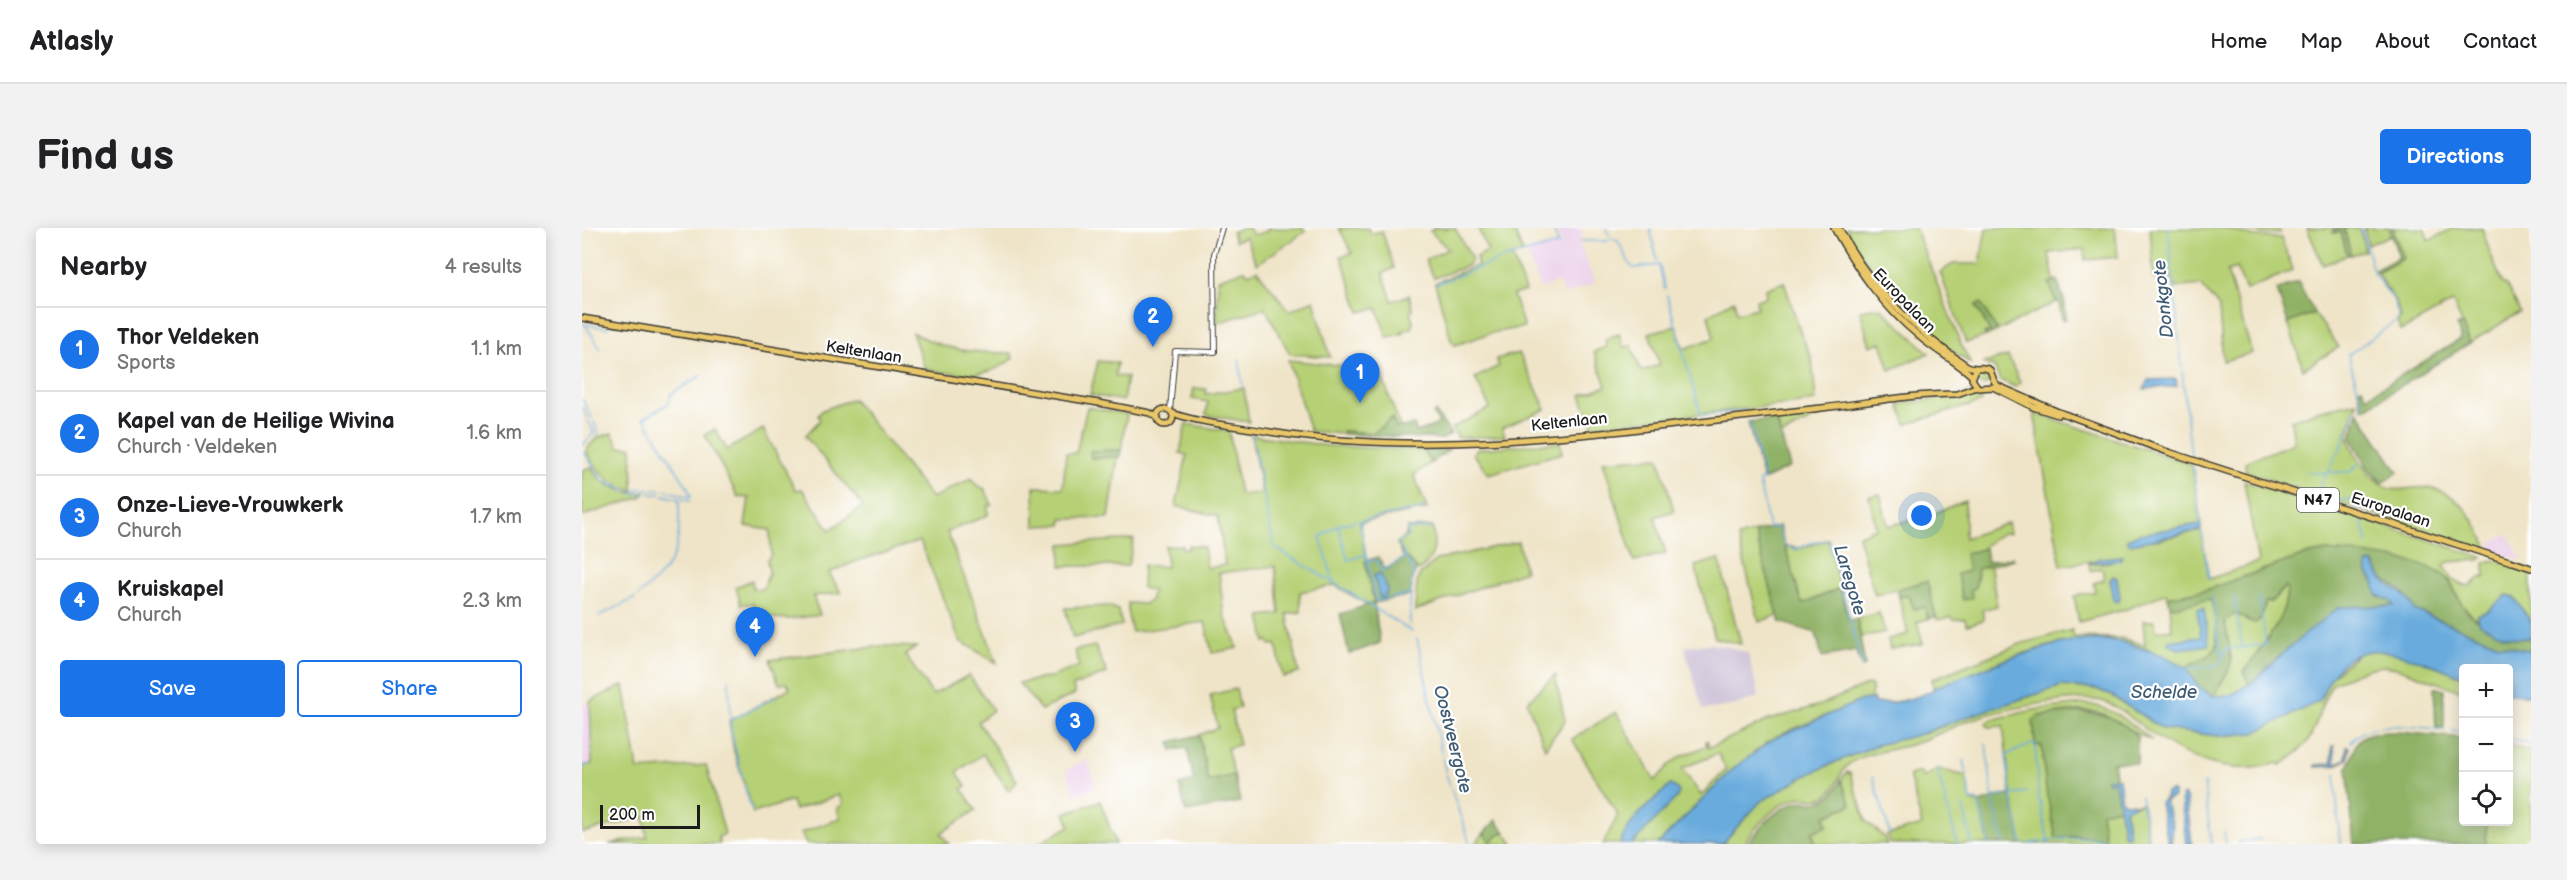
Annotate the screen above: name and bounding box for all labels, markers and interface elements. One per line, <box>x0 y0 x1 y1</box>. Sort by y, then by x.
text: Atlasly <box>30 25 113 58</box>
text: Home <box>2210 29 2267 54</box>
text: Map <box>2300 29 2342 54</box>
text: About <box>2375 29 2430 54</box>
text: Contact <box>2463 29 2537 54</box>
button: Directions <box>2380 129 2531 184</box>
text: Find us <box>36 131 174 182</box>
text: Nearby <box>60 252 147 283</box>
text: 4 results <box>444 255 522 279</box>
water label: Donkgote <box>2149 259 2178 339</box>
street label: Europalaan <box>1868 265 1939 337</box>
pin: 2 <box>1134 298 1172 347</box>
text: Thor Veldeken <box>117 324 259 351</box>
text: 1 <box>75 337 84 361</box>
text: 1.1 km <box>471 337 522 361</box>
street label: Keltenlaan <box>824 337 903 368</box>
text: Sports <box>117 351 175 375</box>
pin: 1 <box>1340 354 1380 403</box>
text: Kapel van de Heilige Wivina <box>117 408 395 435</box>
street label: Keltenlaan <box>1530 409 1608 436</box>
text: 2 <box>74 421 85 445</box>
text: 1.6 km <box>466 421 522 445</box>
text: Church · Veldeken <box>117 435 277 459</box>
road number: N47 <box>2297 488 2339 512</box>
street label: Europalaan <box>2348 489 2433 532</box>
text: Onze-Lieve-Vrouwkerk <box>117 492 343 519</box>
your location <box>1907 501 1936 530</box>
text: 3 <box>74 505 85 529</box>
text: 1.7 km <box>470 505 522 529</box>
text: Church <box>117 519 182 543</box>
water label: Laregote <box>1829 542 1870 618</box>
text: Kruiskapel <box>117 576 224 603</box>
text: 4 <box>74 589 85 613</box>
text: 2.3 km <box>462 589 522 613</box>
text: Church <box>117 603 182 627</box>
pin: 4 <box>736 608 774 657</box>
button: Save <box>60 660 285 717</box>
button: Share <box>297 660 522 717</box>
map controls <box>2459 664 2513 826</box>
button: + <box>2459 664 2513 718</box>
water label: Schelde <box>2131 682 2197 703</box>
water label: Oostveergote <box>1429 683 1476 795</box>
pin: 3 <box>1056 702 1094 752</box>
button: − <box>2459 718 2513 772</box>
button: locate <box>2459 772 2513 826</box>
scale bar <box>600 802 700 830</box>
text: 200 m <box>609 806 655 825</box>

